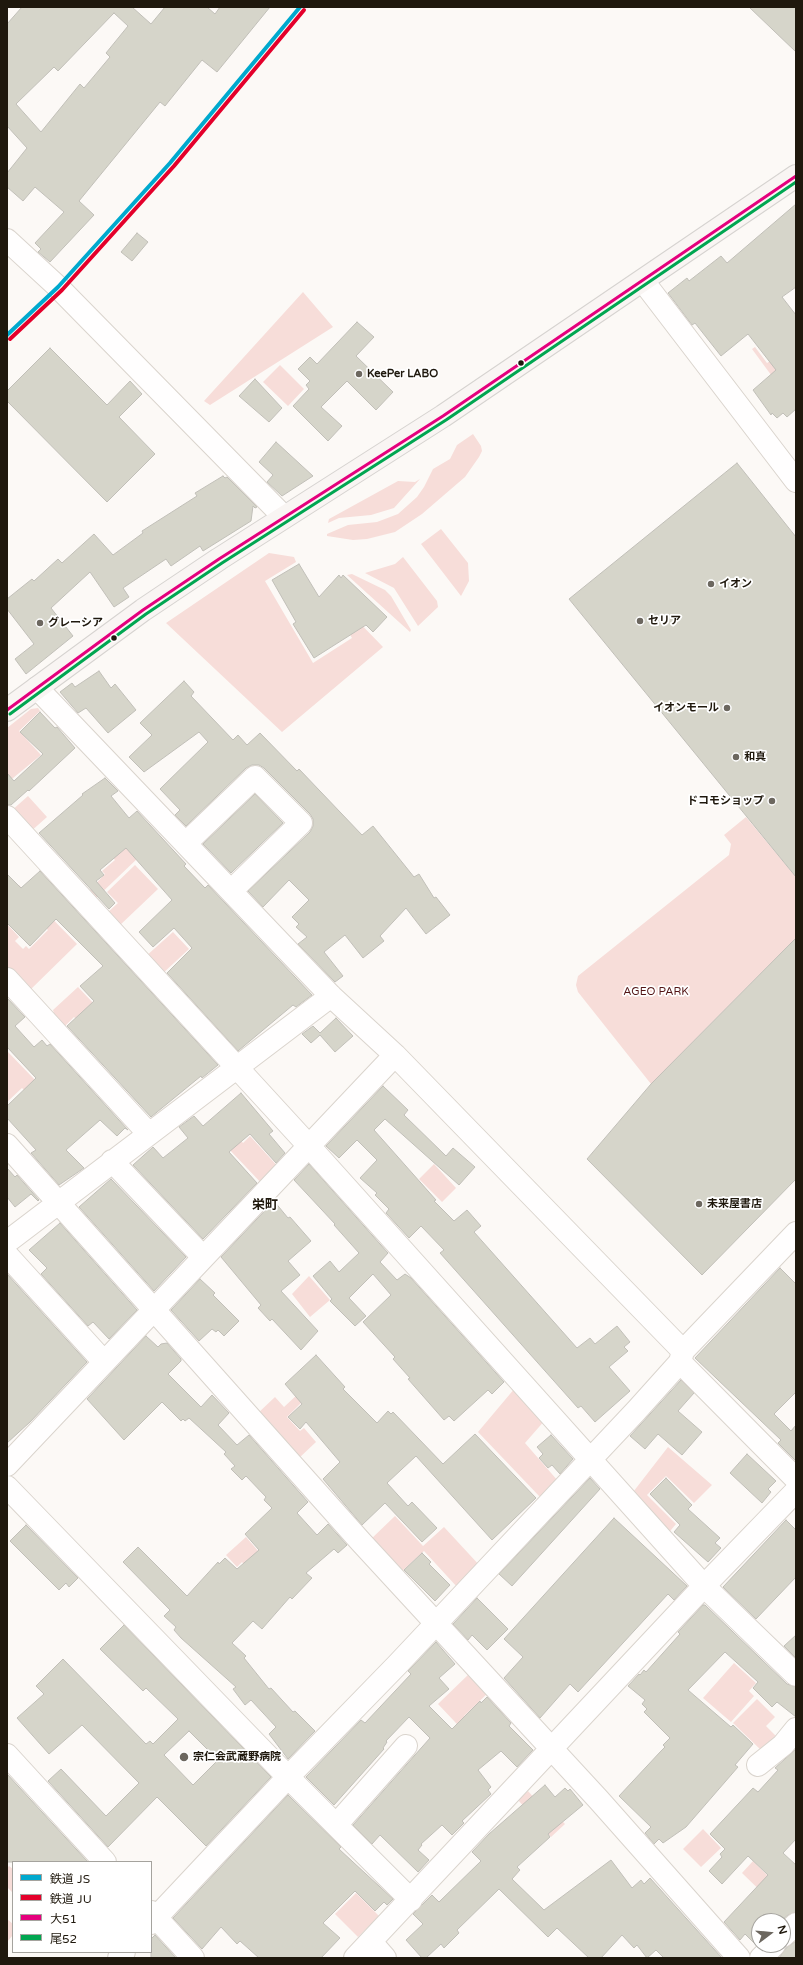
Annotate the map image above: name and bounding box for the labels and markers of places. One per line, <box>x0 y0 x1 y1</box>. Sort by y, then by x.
unlabelled marker <box>516 358 526 368</box>
place label: KeePer LABO <box>367 367 438 381</box>
marker: KeePer LABO <box>354 369 364 379</box>
place label: イオン <box>719 577 752 591</box>
marker: イオン <box>706 579 716 589</box>
place label: セリア <box>648 614 681 628</box>
place label: グレーシア <box>48 616 103 630</box>
marker: セリア <box>635 616 645 626</box>
marker: グレーシア <box>35 618 45 628</box>
unlabelled marker <box>109 633 119 643</box>
place label: イオンモール <box>653 701 719 715</box>
marker: イオンモール <box>722 703 732 713</box>
place label: 和真 <box>744 750 766 764</box>
marker: 和真 <box>731 752 741 762</box>
place label: ドコモショップ <box>687 794 764 808</box>
marker: ドコモショップ <box>767 796 777 806</box>
place label: 未来屋書店 <box>707 1197 762 1211</box>
marker: 未来屋書店 <box>694 1199 704 1209</box>
place label: 宗仁会武蔵野病院 <box>193 1750 281 1764</box>
marker: 宗仁会武蔵野病院 <box>178 1751 190 1763</box>

